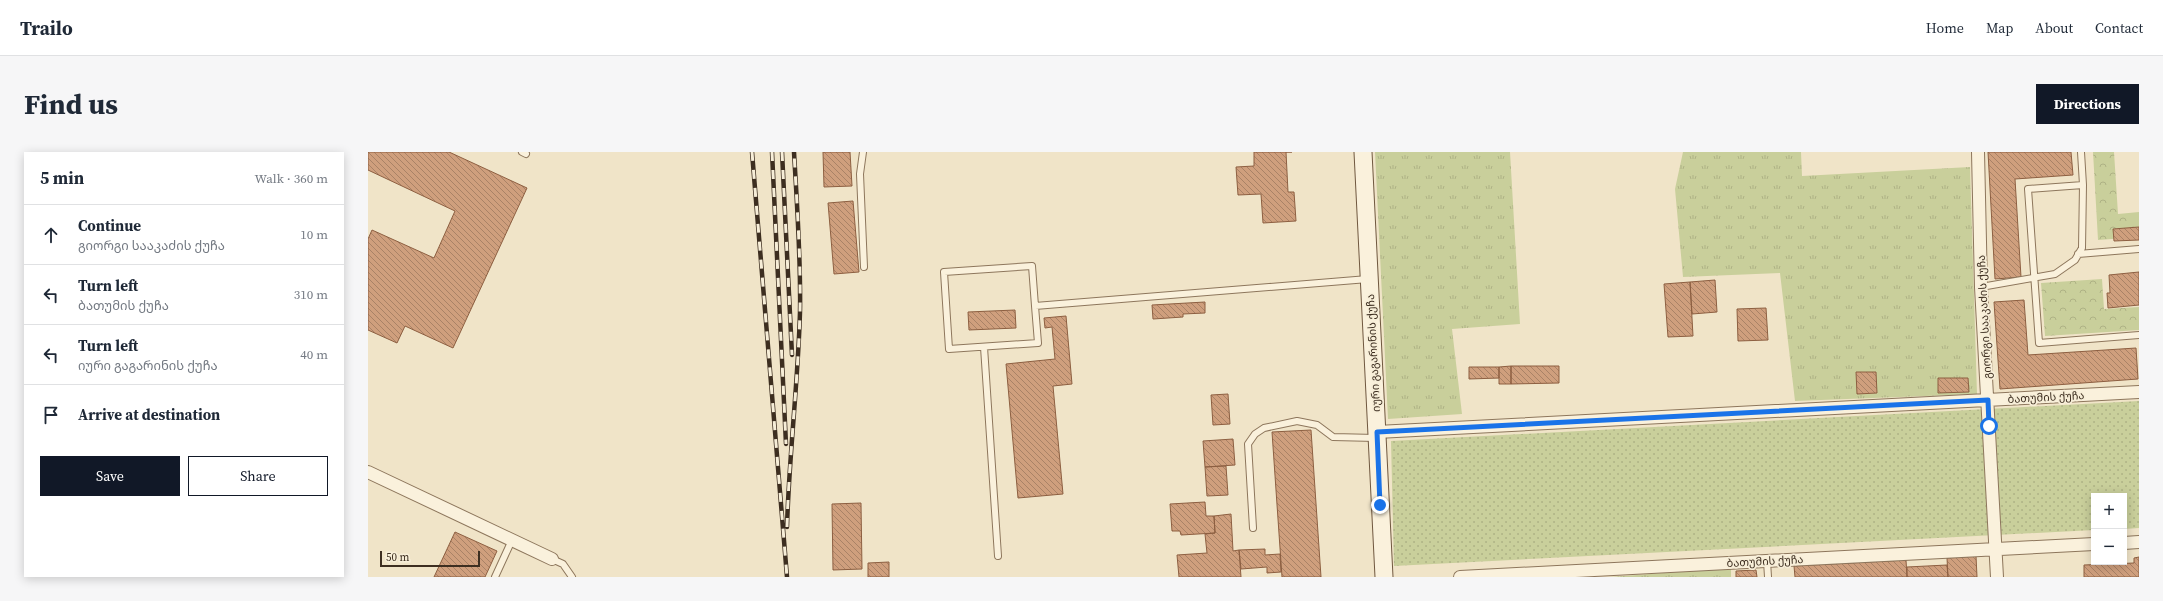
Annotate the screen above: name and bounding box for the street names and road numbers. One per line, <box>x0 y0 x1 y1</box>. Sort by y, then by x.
street label: გიორგი სააკაძის ქუჩა <box>1974 255 1995 379</box>
street label: იური გაგარინის ქუჩა <box>1363 294 1384 412</box>
street label: ბათუმის ქუჩა <box>2007 388 2085 407</box>
street label: ბათუმის ქუჩა <box>1726 552 1804 571</box>

